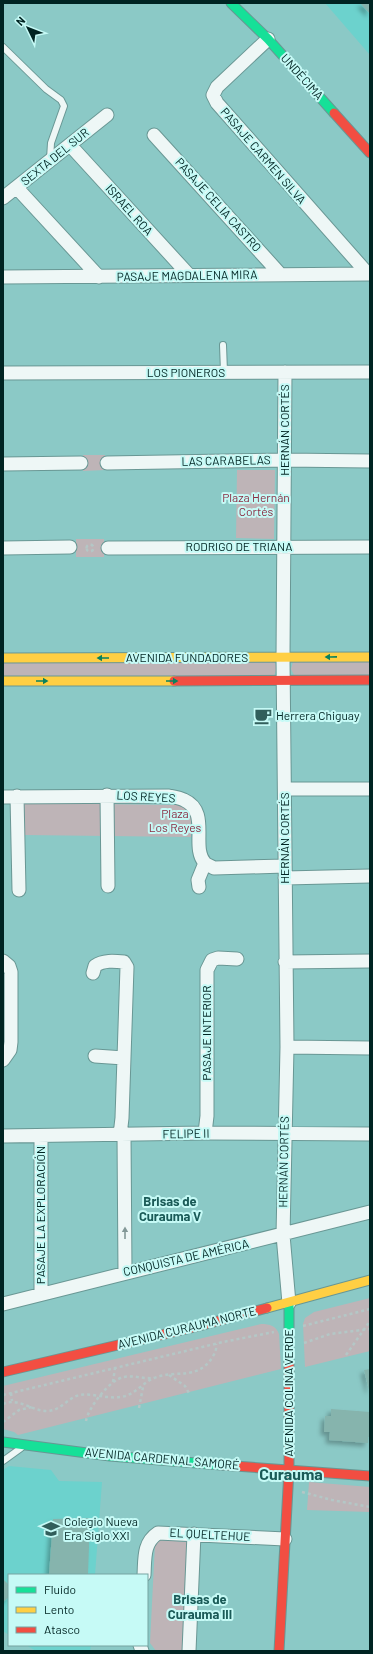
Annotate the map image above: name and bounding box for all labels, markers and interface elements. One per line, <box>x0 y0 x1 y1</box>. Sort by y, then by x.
north arrow <box>8 8 48 48</box>
text: N <box>13 14 28 28</box>
street label: UNDÉCIMA <box>279 51 327 102</box>
street label: PASAJE CARMEN SILVA <box>218 104 309 206</box>
street label: SEXTA DEL SUR <box>18 125 91 188</box>
street label: PASAJE CELIA CASTRO <box>173 155 265 254</box>
street label: ISRAEL ROA <box>103 181 156 238</box>
street label: PASAJE MAGDALENA MIRA <box>116 267 258 283</box>
street label: LOS PIONEROS <box>147 365 225 379</box>
street label: HERNÁN CORTÉS <box>277 384 291 476</box>
street label: LAS CARABELAS <box>181 452 271 468</box>
park label: Plaza Hernán Cortés <box>222 490 290 518</box>
street label: RODRIGO DE TRIANA <box>186 539 292 553</box>
street label: AVENIDA FUNDADORES <box>126 650 248 664</box>
one-way arrow <box>325 654 337 661</box>
one-way arrow <box>96 655 109 661</box>
one-way arrow <box>36 678 49 684</box>
one-way arrow <box>166 678 179 684</box>
cafe icon: Herrera Chiguay <box>253 706 273 726</box>
place label: Herrera Chiguay <box>276 708 360 722</box>
street label: LOS REYES <box>116 787 176 805</box>
street label: HERNÁN CORTÉS <box>277 792 291 884</box>
park label: Plaza Los Reyes <box>149 806 201 834</box>
street label: PASAJE INTERIOR <box>199 985 213 1081</box>
street label: HERNÁN CORTÉS <box>275 1116 291 1208</box>
street label: FELIPE II <box>162 1126 210 1140</box>
street label: PASAJE LA EXPLORACIÓN <box>33 1146 47 1284</box>
district label: Brisas de Curauma V <box>139 1193 201 1224</box>
one-way arrow <box>122 1226 128 1239</box>
street label: CONQUISTA DE AMÉRICA <box>122 1236 250 1278</box>
street label: AVENIDA CURAUMA NORTE <box>116 1303 257 1351</box>
street label: AVENIDA COLINA VERDE <box>281 1329 295 1457</box>
street label: AVENIDA CARDENAL SAMORÉ <box>84 1444 240 1472</box>
district label: Curauma <box>259 1464 323 1483</box>
place label: Colegio Nueva Era Siglo XXI <box>64 1514 138 1542</box>
school or university icon: Colegio Nueva Era Siglo XXI <box>41 1519 61 1539</box>
street label: EL QUELTEHUE <box>169 1525 251 1543</box>
legend <box>8 1574 148 1646</box>
text: Fluido <box>44 1582 76 1596</box>
district label: Brisas de Curauma III <box>168 1591 232 1622</box>
text: Lento <box>44 1602 74 1616</box>
text: Atasco <box>44 1622 80 1636</box>

